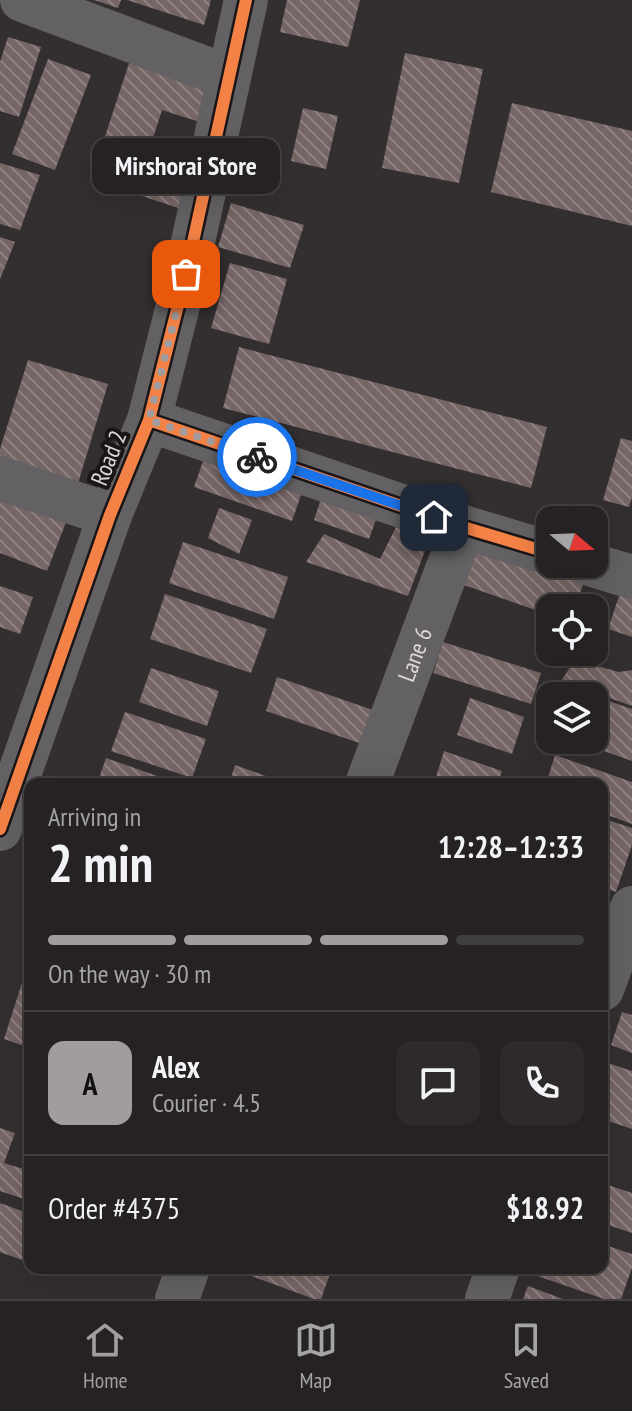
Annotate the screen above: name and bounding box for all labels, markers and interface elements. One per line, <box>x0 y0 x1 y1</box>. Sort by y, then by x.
callout: Mirshorai Store <box>92 138 280 194</box>
text: Mirshorai Store <box>115 149 257 182</box>
pin <box>152 240 220 308</box>
icon: bag <box>164 252 208 296</box>
courier <box>217 417 297 497</box>
street label: Road 2 <box>84 426 134 490</box>
icon: bike <box>235 435 279 479</box>
pin <box>400 483 468 551</box>
icon: home <box>412 495 456 539</box>
north arrow <box>536 506 608 578</box>
map controls <box>536 506 608 754</box>
button: locate <box>536 594 608 666</box>
street label: Lane 6 <box>391 623 439 686</box>
button: layers <box>536 682 608 754</box>
text: Arriving in <box>48 800 141 833</box>
text: 12:28–12:33 <box>438 827 584 866</box>
text: 2 min <box>48 829 153 896</box>
text: On the way · 30 m <box>48 957 211 990</box>
button: chat <box>396 1041 480 1125</box>
button: phone <box>500 1041 584 1125</box>
text: Alex <box>152 1047 200 1086</box>
text: A <box>82 1064 98 1103</box>
text: Courier · 4.5 <box>152 1086 261 1119</box>
text: Order #4375 <box>48 1188 180 1227</box>
text: $18.92 <box>506 1188 584 1227</box>
tab: Home <box>83 1318 128 1394</box>
tab: Map <box>294 1318 338 1394</box>
tab: Saved <box>504 1318 549 1394</box>

